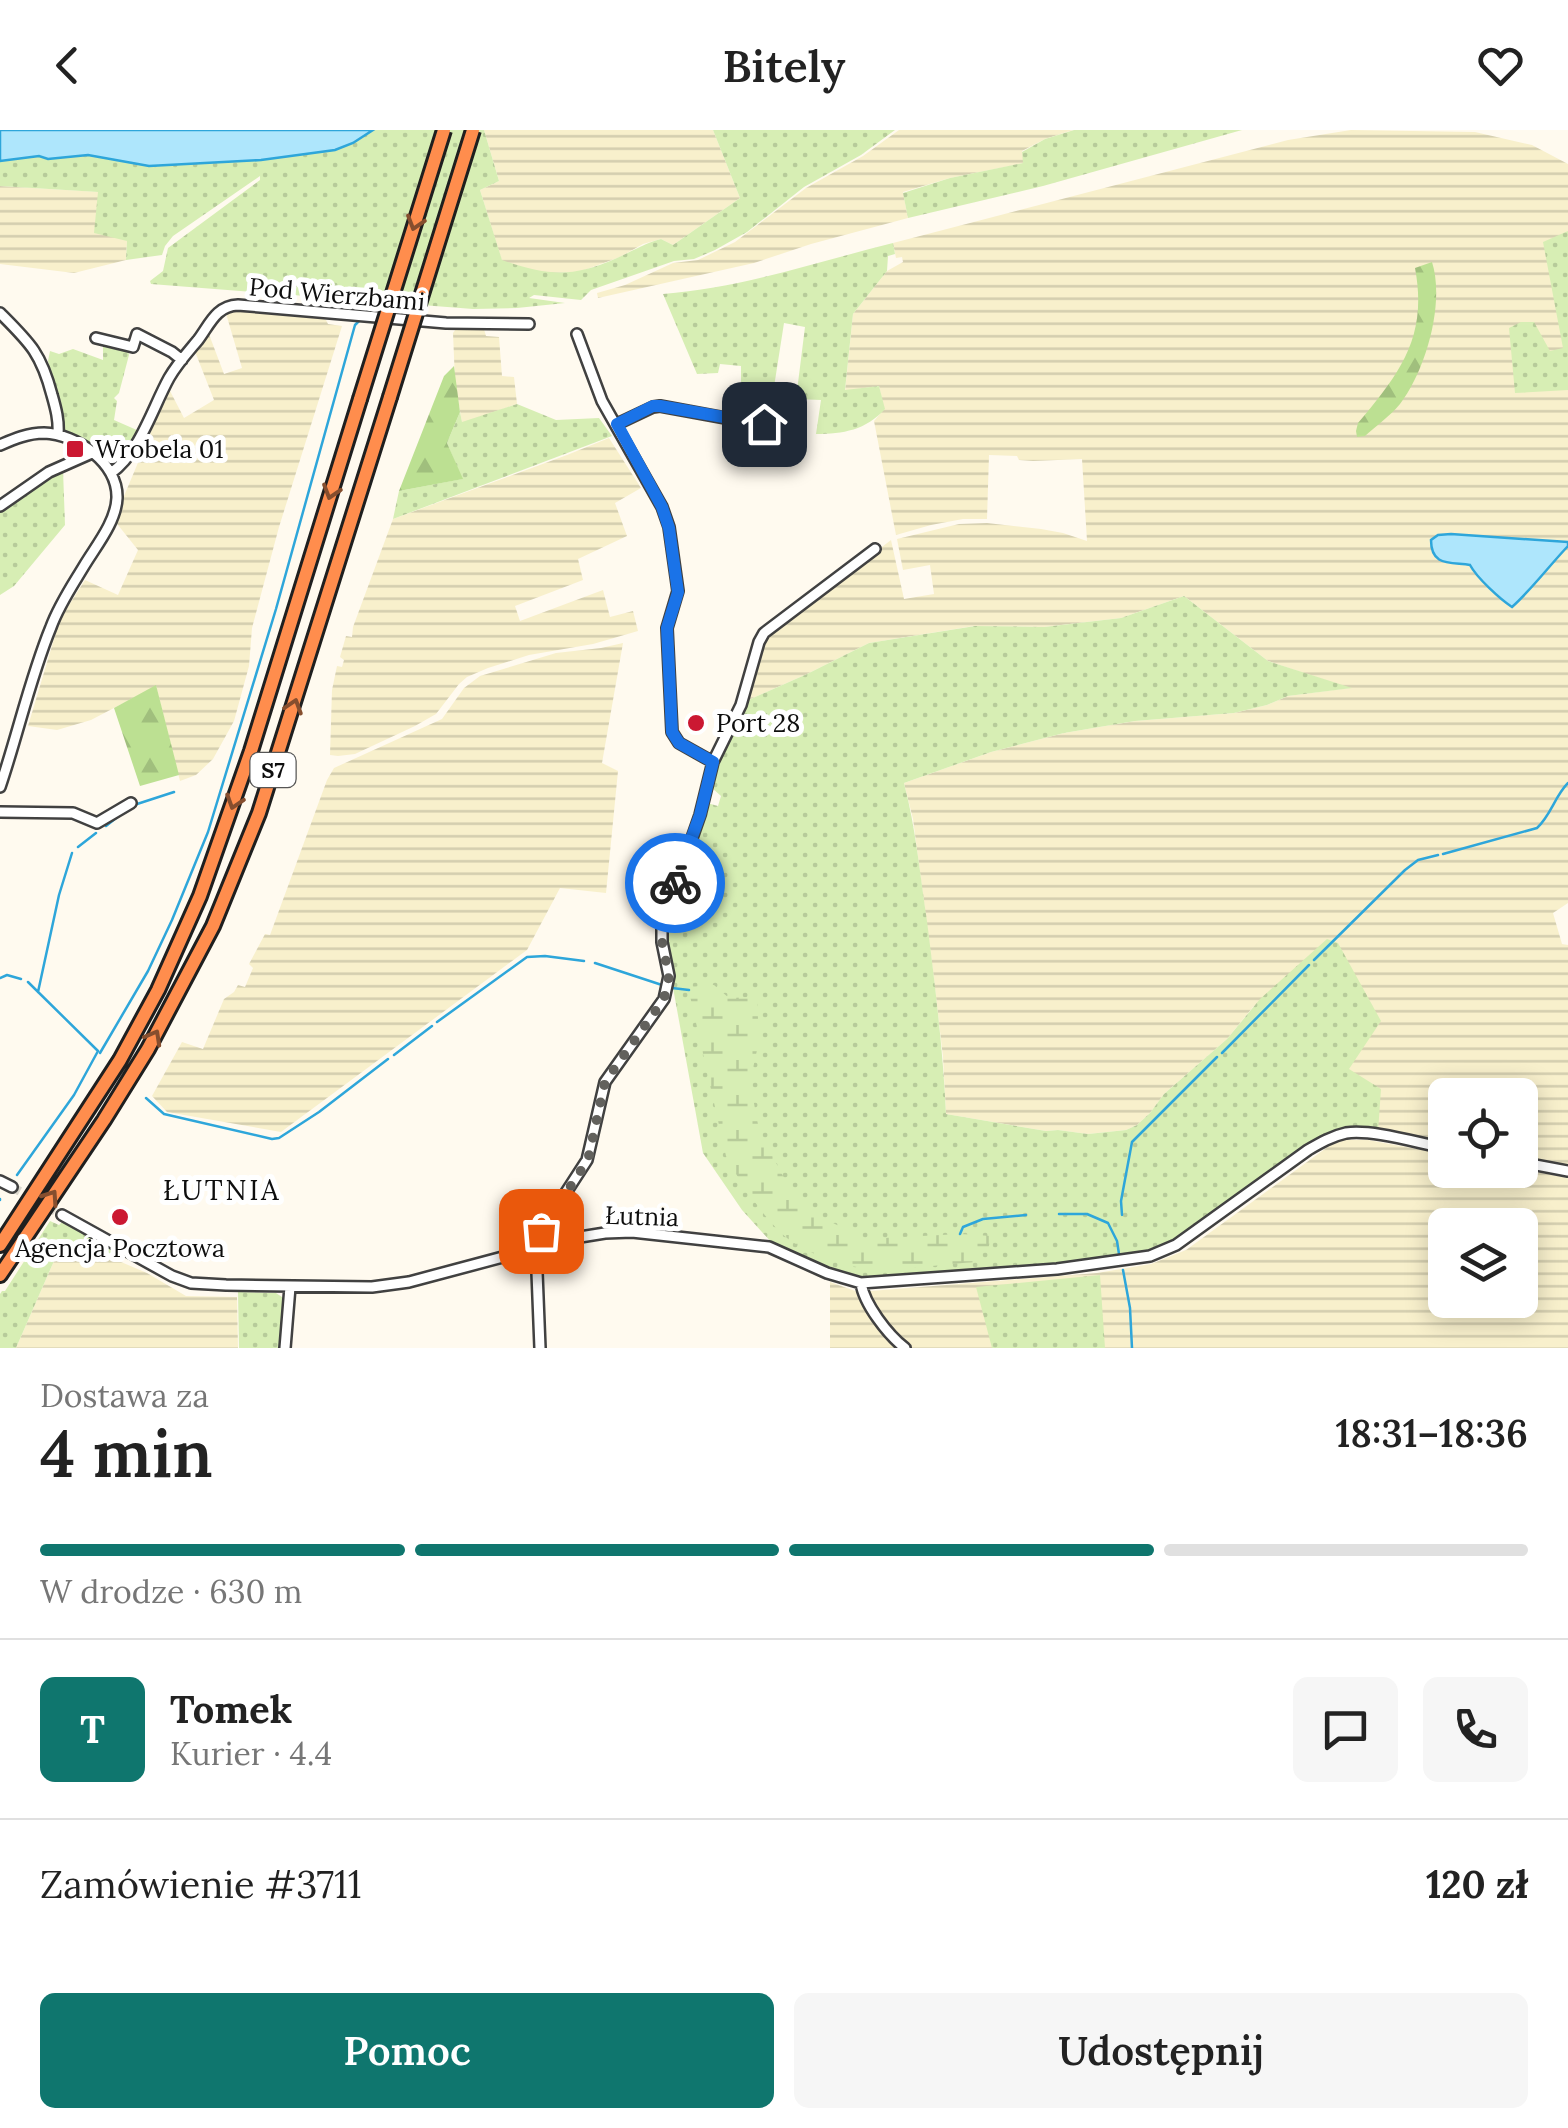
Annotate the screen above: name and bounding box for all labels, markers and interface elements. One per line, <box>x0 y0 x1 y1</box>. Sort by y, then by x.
text: Bitely <box>723 37 845 94</box>
icon: back <box>40 38 95 93</box>
icon: heart <box>1473 38 1528 93</box>
one-way arrow <box>406 214 427 231</box>
street label: Pod Wierzbami <box>248 270 426 318</box>
pin <box>722 382 807 467</box>
icon: home <box>737 397 792 452</box>
place label: Wrobela 01 <box>95 433 223 465</box>
marker: Wrobela 01 <box>64 438 86 460</box>
one-way arrow <box>322 483 343 500</box>
one-way arrow <box>282 698 302 715</box>
place label: Port 28 <box>716 707 800 739</box>
marker: Port 28 <box>685 712 707 734</box>
road number: S7 <box>250 753 296 787</box>
one-way arrow <box>225 793 245 810</box>
courier <box>625 833 725 933</box>
icon: bike <box>648 856 703 911</box>
one-way arrow <box>142 1030 162 1048</box>
map controls <box>1428 1078 1538 1318</box>
button: locate <box>1428 1078 1538 1188</box>
district label: ŁUTNIA <box>163 1172 281 1208</box>
pin <box>499 1189 584 1274</box>
one-way arrow <box>39 1190 57 1209</box>
street label: Łutnia <box>604 1199 680 1233</box>
icon: bag <box>514 1204 569 1259</box>
marker: Agencja Pocztowa <box>109 1206 131 1228</box>
button: layers <box>1428 1208 1538 1318</box>
place label: Agencja Pocztowa <box>14 1232 225 1264</box>
text: Dostawa za <box>40 1375 209 1416</box>
text: 18:31–18:36 <box>1335 1409 1528 1457</box>
text: 4 min <box>40 1412 213 1495</box>
text: W drodze · 630 m <box>40 1571 302 1612</box>
button: chat <box>1293 1677 1398 1782</box>
button: phone <box>1423 1677 1528 1782</box>
text: Tomek <box>170 1685 292 1733</box>
text: T <box>80 1705 105 1753</box>
text: Kurier · 4.4 <box>170 1733 332 1774</box>
text: Zamówienie #3711 <box>40 1860 362 1908</box>
text: 120 zł <box>1426 1860 1528 1908</box>
button: Pomoc <box>40 1993 774 2108</box>
button: Udostępnij <box>794 1993 1528 2108</box>

